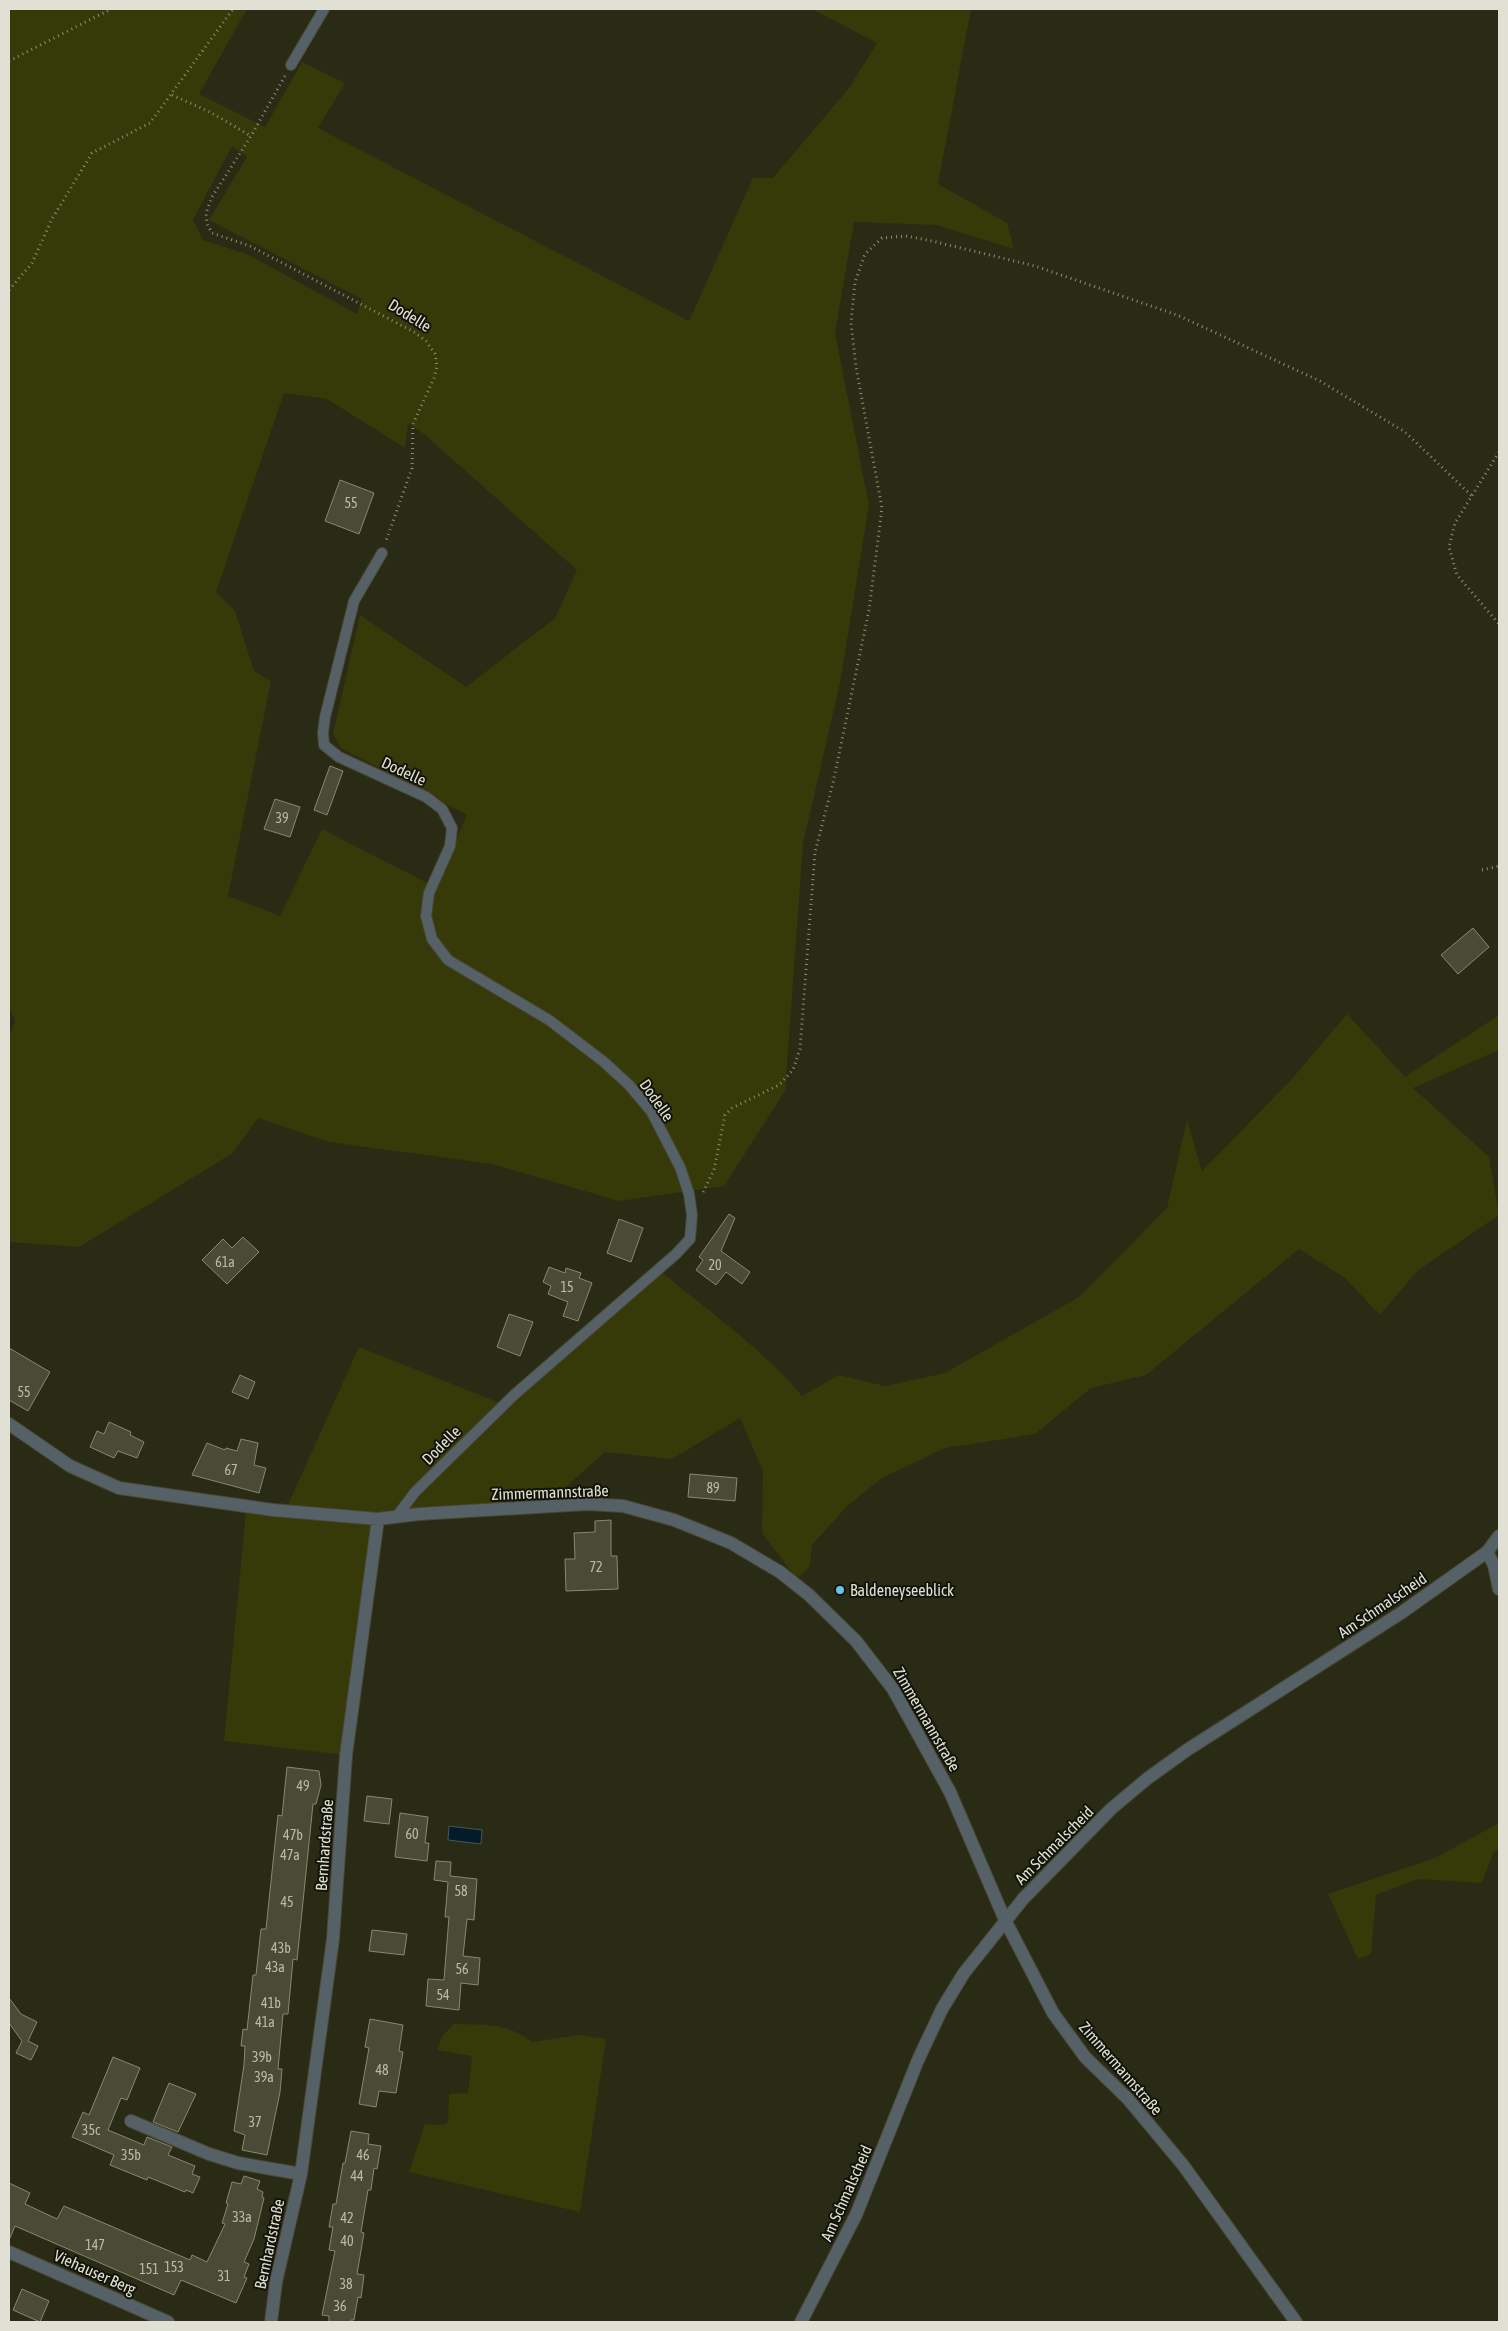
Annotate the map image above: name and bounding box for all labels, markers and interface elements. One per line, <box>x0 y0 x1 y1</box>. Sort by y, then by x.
street label: Dodelle <box>385 295 435 335</box>
house number: 55 <box>344 495 358 511</box>
street label: Dodelle <box>379 753 429 789</box>
house number: 39 <box>275 810 289 826</box>
street label: Dodelle <box>636 1076 678 1124</box>
house number: 61a <box>215 1254 235 1270</box>
house number: 20 <box>708 1257 722 1273</box>
house number: 15 <box>560 1279 574 1295</box>
house number: 55 <box>17 1384 31 1400</box>
street label: Dodelle <box>418 1422 464 1468</box>
house number: 67 <box>224 1462 238 1478</box>
house number: 89 <box>706 1480 720 1496</box>
street label: Zimmermannstraße <box>491 1481 609 1503</box>
house number: 72 <box>589 1559 603 1575</box>
street label: Am Schmalscheid <box>1334 1569 1430 1641</box>
place label: Baldeneyseeblick <box>850 1581 954 1600</box>
marker: Baldeneyseeblick <box>834 1584 846 1596</box>
street label: Zimmermannstraße <box>890 1664 964 1774</box>
house number: 49 <box>296 1778 310 1794</box>
street label: Bernhardstraße <box>312 1799 336 1891</box>
street label: Am Schmalscheid <box>1011 1802 1097 1888</box>
house number: 60 <box>405 1826 419 1842</box>
house number: 47b <box>283 1827 303 1843</box>
house number: 47a <box>280 1847 300 1863</box>
house number: 58 <box>454 1883 468 1899</box>
house number: 45 <box>280 1894 294 1910</box>
house number: 43b <box>271 1940 291 1956</box>
house number: 43a <box>265 1959 285 1975</box>
house number: 56 <box>455 1961 469 1977</box>
house number: 54 <box>436 1987 450 2003</box>
house number: 41b <box>261 1995 281 2011</box>
house number: 41a <box>255 2014 275 2030</box>
street label: Zimmermannstraße <box>1076 2018 1166 2118</box>
house number: 39b <box>252 2049 272 2065</box>
house number: 48 <box>375 2062 389 2078</box>
house number: 39a <box>254 2069 274 2085</box>
house number: 37 <box>248 2114 262 2130</box>
house number: 35c <box>82 2122 101 2138</box>
street label: Am Schmalscheid <box>817 2142 875 2244</box>
house number: 35b <box>121 2147 141 2163</box>
house number: 46 <box>356 2147 370 2163</box>
house number: 44 <box>350 2168 364 2184</box>
street label: Bernhardstraße <box>251 2197 287 2291</box>
house number: 33a <box>232 2209 252 2225</box>
house number: 42 <box>340 2210 354 2226</box>
house number: 40 <box>340 2233 354 2249</box>
house number: 147 <box>85 2237 105 2253</box>
street label: Viehauser Berg <box>51 2246 139 2299</box>
house number: 153 <box>164 2259 184 2275</box>
house number: 151 <box>139 2261 159 2277</box>
house number: 31 <box>217 2268 231 2284</box>
house number: 38 <box>339 2276 353 2292</box>
house number: 36 <box>333 2298 347 2314</box>

